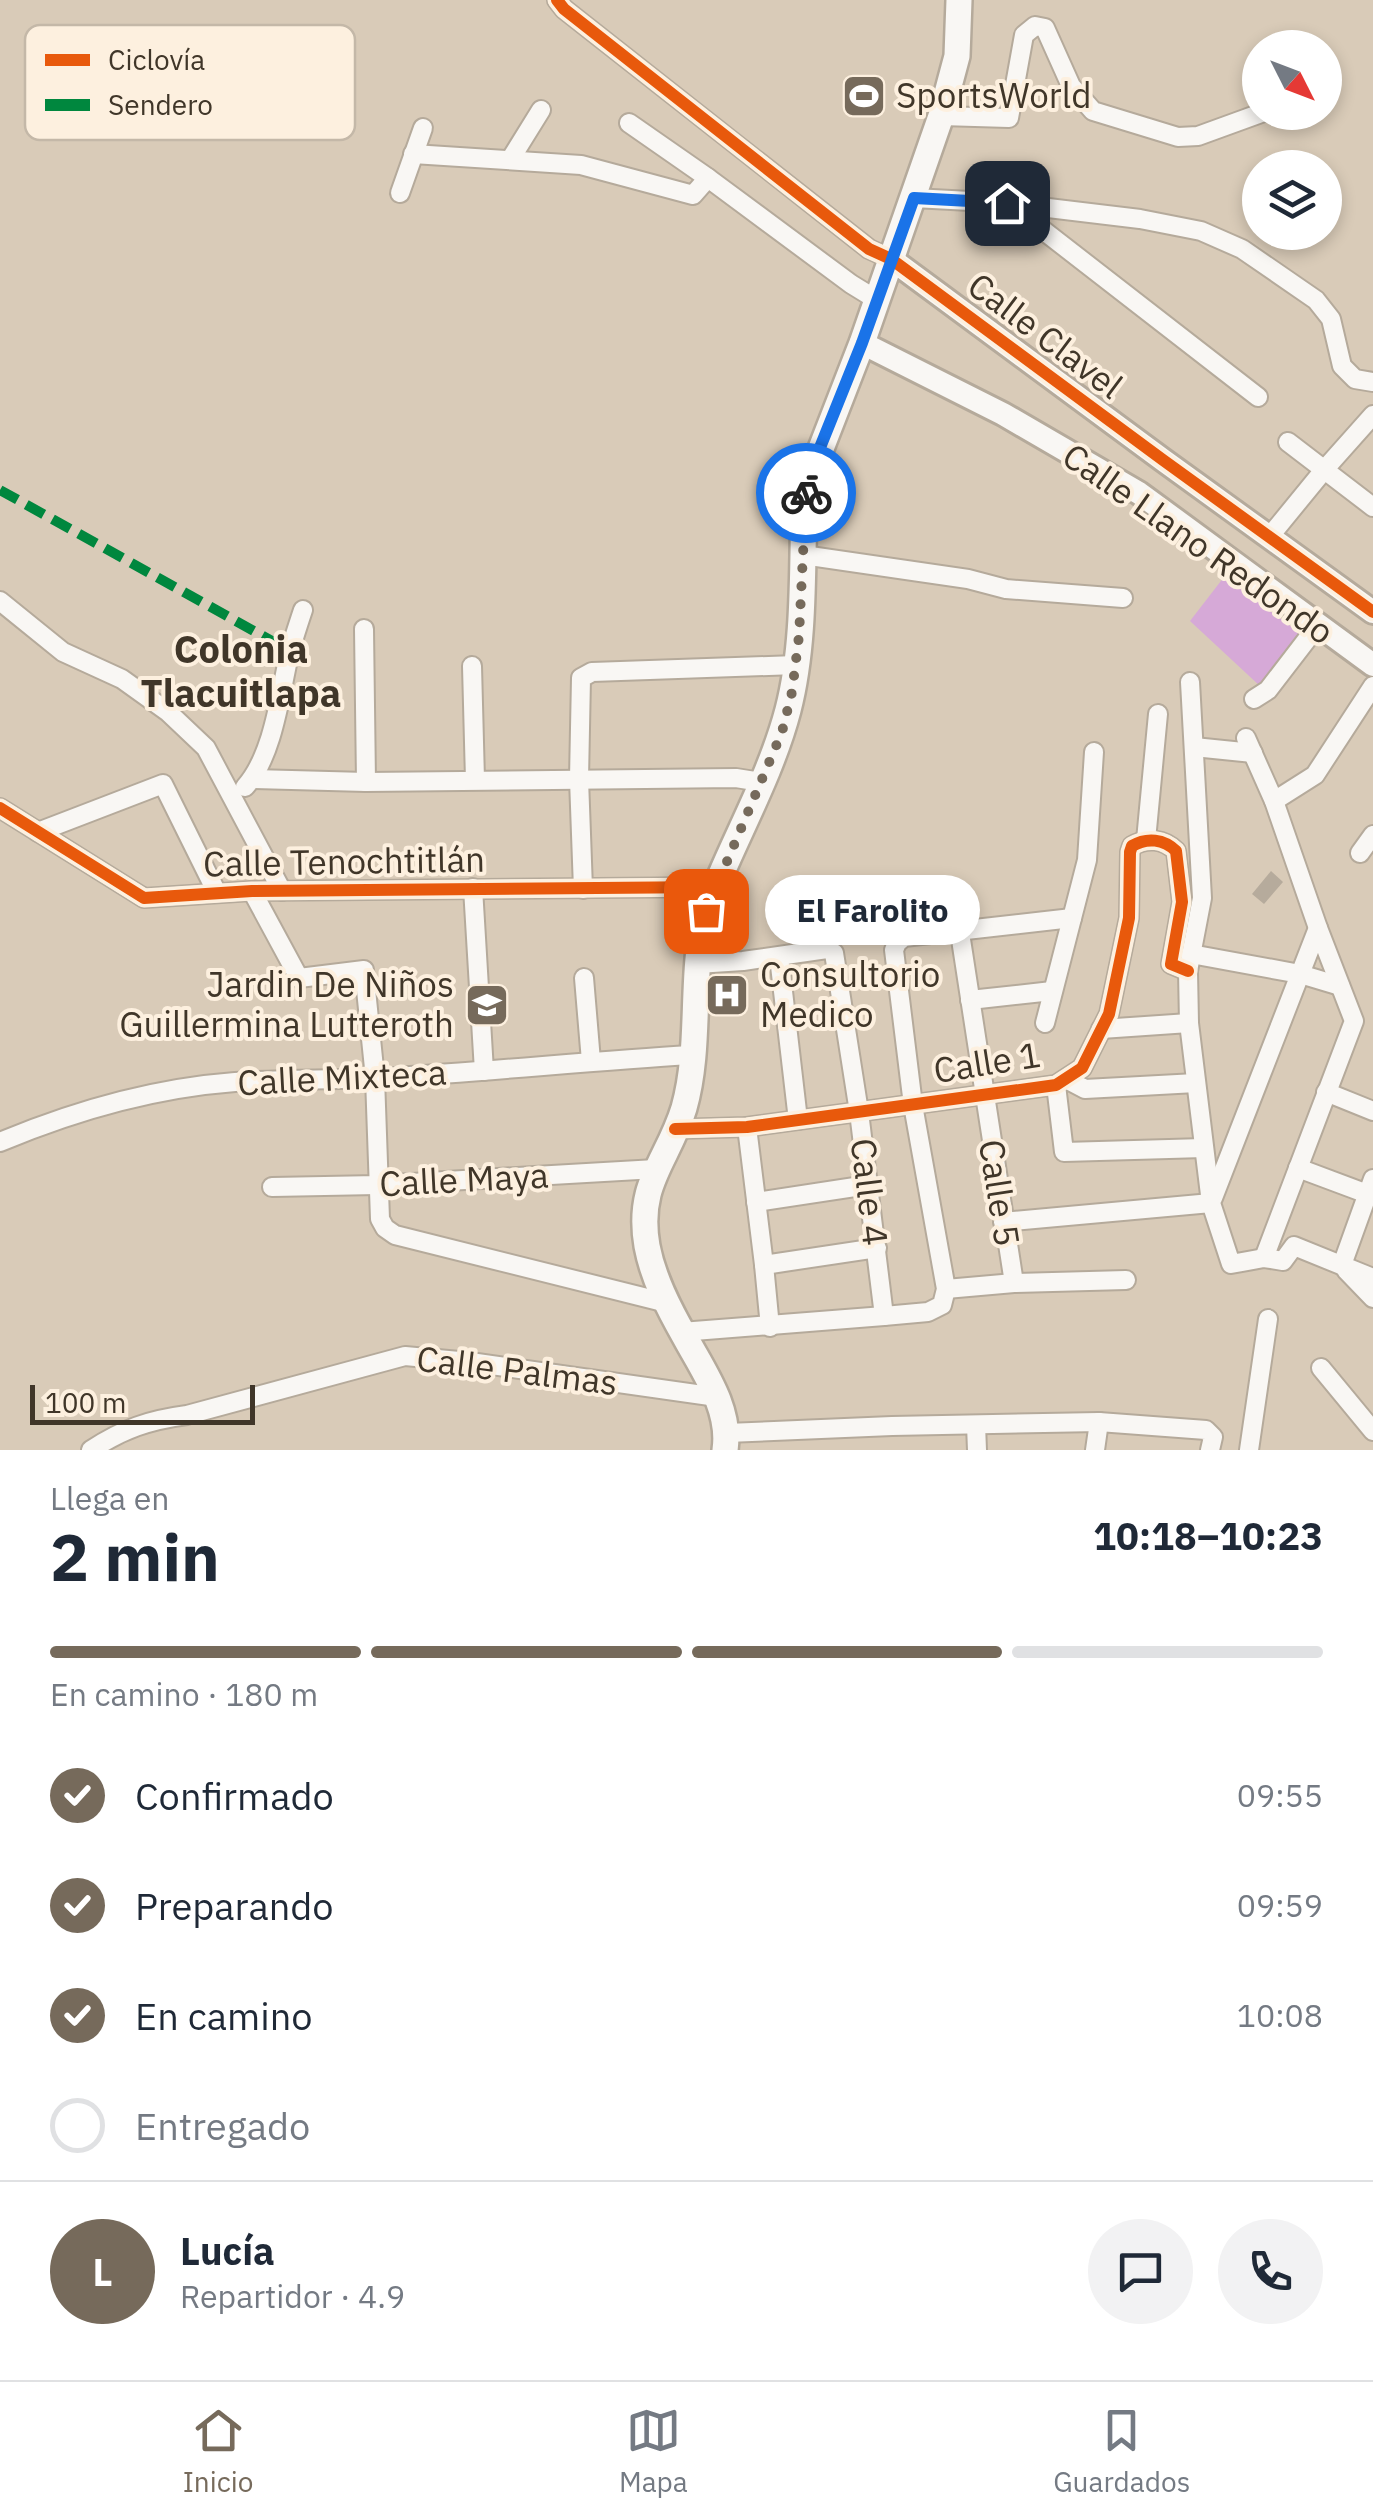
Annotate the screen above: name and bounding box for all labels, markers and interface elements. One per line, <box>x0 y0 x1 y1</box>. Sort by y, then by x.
legend <box>25 25 355 140</box>
north arrow <box>1242 30 1342 130</box>
map controls <box>1242 30 1342 250</box>
text: Ciclovía <box>108 41 205 78</box>
place label: SportsWorld <box>896 72 1091 118</box>
sports icon: SportsWorld <box>841 73 887 119</box>
text: Sendero <box>108 86 213 123</box>
button: layers <box>1242 150 1342 250</box>
pin <box>965 161 1050 246</box>
icon: home <box>980 176 1035 231</box>
street label: Calle Clavel <box>959 262 1132 408</box>
street label: Calle Llano Redondo <box>1054 432 1343 654</box>
courier <box>756 443 856 543</box>
icon: bike <box>779 466 834 521</box>
district label: Colonia Tlacuitlapa <box>141 624 341 717</box>
street label: Calle Tenochtitlán <box>203 836 485 886</box>
pin <box>664 869 749 954</box>
callout: El Farolito <box>766 876 981 946</box>
icon: bag <box>679 884 734 939</box>
text: El Farolito <box>796 889 949 931</box>
place label: Consultorio Medico <box>760 951 940 1037</box>
place label: Jardin De Niños Guillermina Lutteroth <box>119 961 454 1047</box>
hospital icon: Consultorio Medico <box>704 972 750 1018</box>
school or university icon: Jardin De Niños Guillermina Lutteroth <box>464 982 510 1028</box>
street label: Calle 1 <box>930 1031 1044 1093</box>
street label: Calle Mixteca <box>236 1049 448 1105</box>
street label: Calle 4 <box>841 1136 899 1248</box>
street label: Calle 5 <box>969 1136 1031 1250</box>
street label: Calle Maya <box>378 1152 550 1206</box>
street label: Calle Palmas <box>414 1335 620 1405</box>
scale bar <box>30 1380 255 1424</box>
text: 100 m <box>45 1384 126 1421</box>
text: Llega en <box>50 1477 170 1519</box>
text: 10:18–10:23 <box>1093 1511 1323 1560</box>
text: 2 min <box>50 1514 220 1599</box>
text: En camino · 180 m <box>50 1673 318 1715</box>
icon: check <box>50 1768 105 1823</box>
text: Confirmado <box>135 1771 334 1820</box>
text: 09:55 <box>1237 1774 1323 1816</box>
icon: check <box>50 1878 105 1933</box>
text: Preparando <box>135 1881 334 1930</box>
text: 09:59 <box>1237 1884 1323 1926</box>
icon: check <box>50 1988 105 2043</box>
text: En camino <box>135 1991 313 2040</box>
text: 10:08 <box>1237 1994 1323 2036</box>
text: Entregado <box>135 2101 310 2150</box>
button: chat <box>1088 2219 1193 2324</box>
button: phone <box>1218 2219 1323 2324</box>
text: Lucía <box>180 2226 275 2275</box>
text: L <box>92 2247 113 2296</box>
text: Repartidor · 4.9 <box>180 2275 405 2317</box>
tab: Inicio <box>183 2403 254 2500</box>
tab: Mapa <box>619 2403 688 2500</box>
tab: Guardados <box>1053 2403 1190 2500</box>

